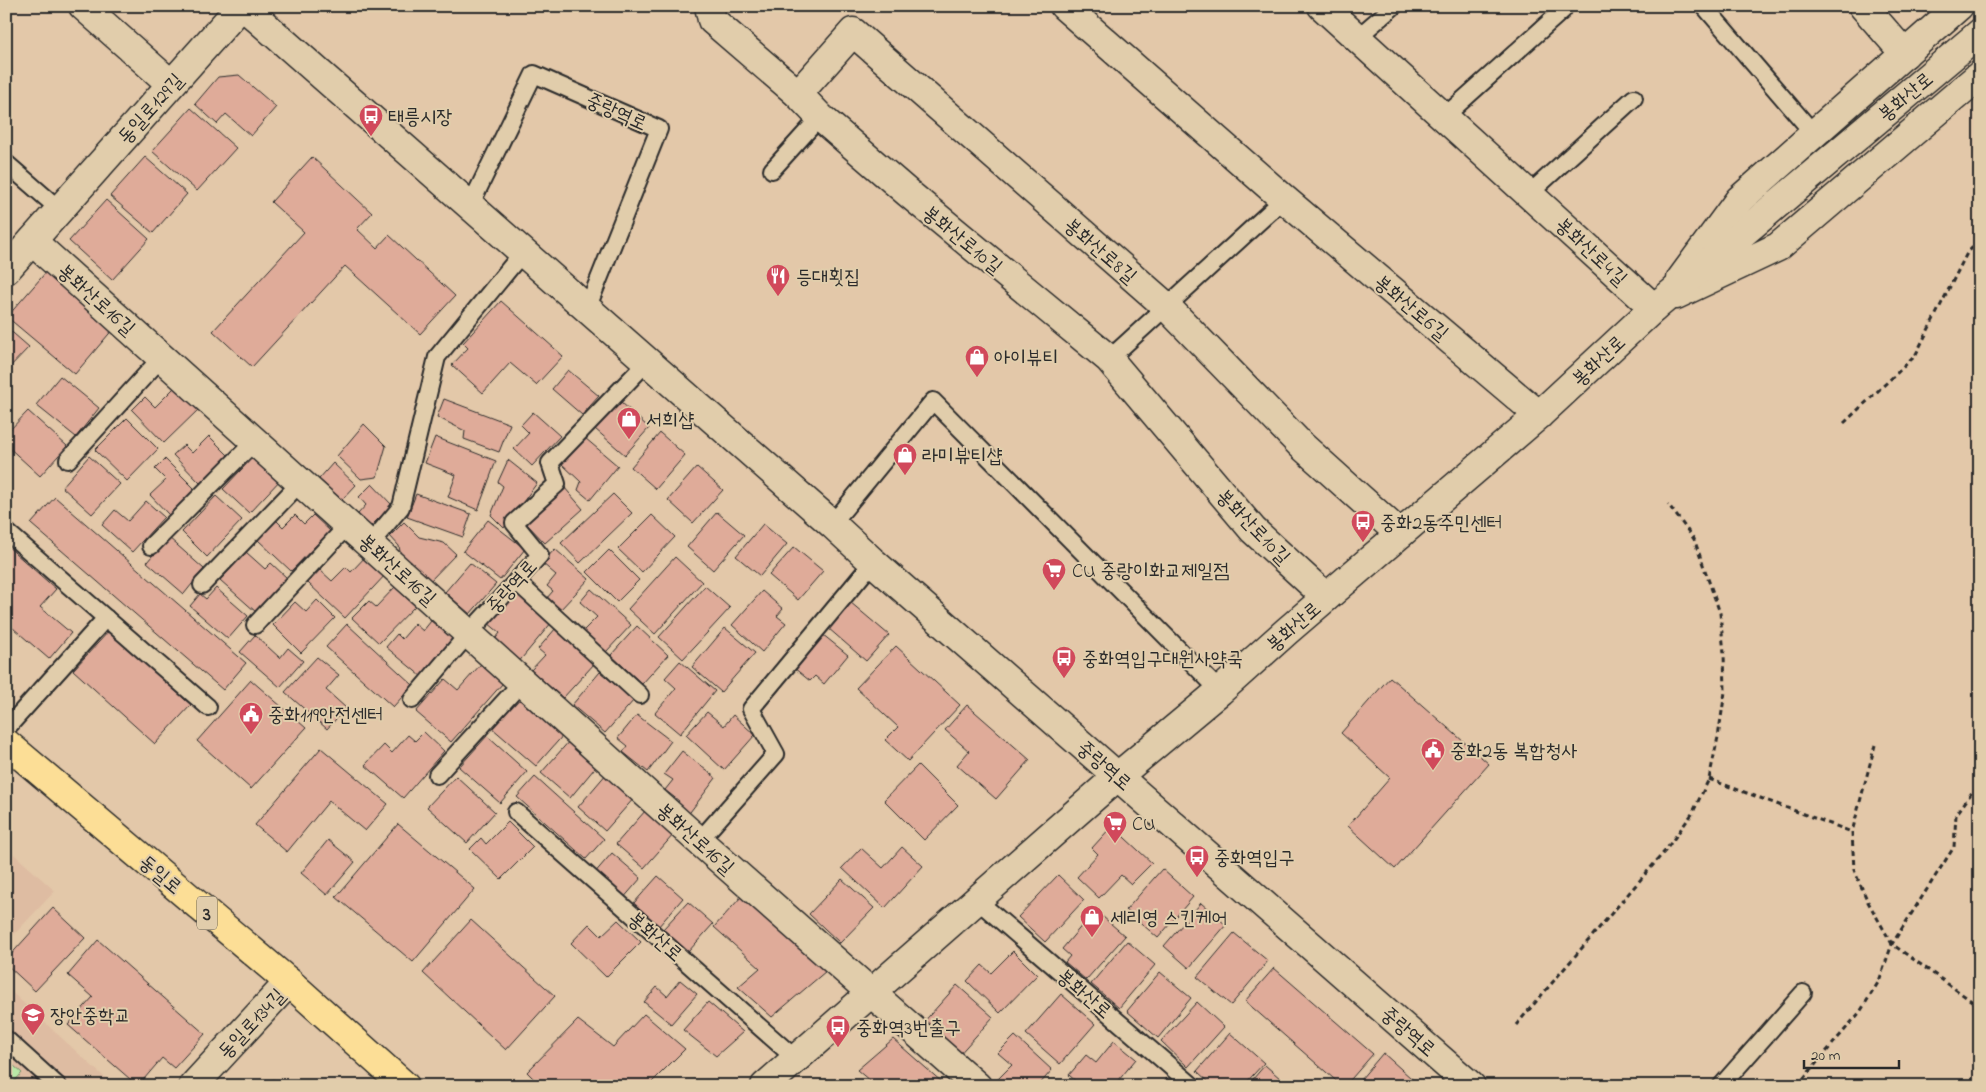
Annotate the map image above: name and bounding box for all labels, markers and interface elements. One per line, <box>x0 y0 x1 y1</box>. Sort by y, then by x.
street label: 봉화산로 <box>1873 66 1941 130</box>
street label: 동일로129길 <box>112 68 192 152</box>
street label: 중랑역로 <box>581 87 651 140</box>
bus stop icon: 태릉시장 <box>358 103 384 137</box>
place label: 태릉시장 <box>388 104 452 133</box>
street label: 봉화산로10길 <box>915 200 1008 282</box>
street label: 봉화산로8길 <box>1057 212 1142 292</box>
street label: 봉화산로4길 <box>1548 212 1633 294</box>
street label: 봉화산로16길 <box>50 258 141 344</box>
restaurant icon: 등대횟집 <box>765 263 791 297</box>
place label: 등대횟집 <box>796 264 860 293</box>
street label: 봉화산로6길 <box>1367 269 1454 349</box>
street label: 봉화산로 <box>1566 329 1633 394</box>
shop icon: 아이뷰티 <box>964 344 990 378</box>
place label: 아이뷰티 <box>994 345 1058 374</box>
shop icon: 서희샵 <box>616 406 642 440</box>
place label: 서희샵 <box>646 407 694 436</box>
shop icon: 라미뷰티샵 <box>892 442 918 476</box>
place label: 라미뷰티샵 <box>922 443 1002 472</box>
street label: 봉화산로10길 <box>1209 483 1296 572</box>
bus stop icon: 중화2동주민센터 <box>1350 509 1376 543</box>
place label: 중화2동주민센터 <box>1380 510 1503 539</box>
street label: 봉화산로16길 <box>351 528 442 614</box>
street label: 중랑역로 <box>481 554 545 621</box>
supermarket icon: CU 중랑이화교제일점 <box>1041 557 1067 591</box>
place label: CU 중랑이화교제일점 <box>1072 558 1229 587</box>
street label: 봉화산로 <box>1261 596 1328 660</box>
bus stop icon: 중화역입구대원사약국 <box>1051 645 1077 679</box>
place label: 중화역입구대원사약국 <box>1082 646 1243 675</box>
public building icon: 중화119안전센터 <box>238 701 264 735</box>
place label: 중화119안전센터 <box>268 702 383 731</box>
street label: 중랑역로 <box>1070 735 1137 799</box>
public building icon: 중화2동 복합청사 <box>1420 737 1446 771</box>
place label: 중화2동 복합청사 <box>1450 738 1578 767</box>
street label: 봉화산로16길 <box>649 797 740 883</box>
supermarket icon: CU <box>1102 810 1128 844</box>
place label: CU <box>1132 811 1156 840</box>
bus stop icon: 중화역입구 <box>1184 844 1210 878</box>
place label: 중화역입구 <box>1214 845 1294 874</box>
street label: 동일로 <box>132 849 187 903</box>
road number: 3 <box>197 896 217 930</box>
shop icon: 세리영 스킨케어 <box>1079 904 1105 938</box>
place label: 세리영 스킨케어 <box>1110 905 1228 934</box>
street label: 봉화산로 <box>621 906 688 970</box>
street label: 봉화산로 <box>1050 963 1117 1027</box>
street label: 동일로134길 <box>212 983 293 1066</box>
street label: 중랑역로 <box>1374 1001 1441 1065</box>
school or university icon: 장안중학교 <box>20 1002 46 1036</box>
place label: 장안중학교 <box>50 1003 130 1032</box>
bus stop icon: 중화역3번출구 <box>825 1014 851 1048</box>
place label: 중화역3번출구 <box>856 1015 961 1044</box>
scale bar <box>1804 1037 1898 1069</box>
text: 20 m <box>1811 1045 1841 1067</box>

